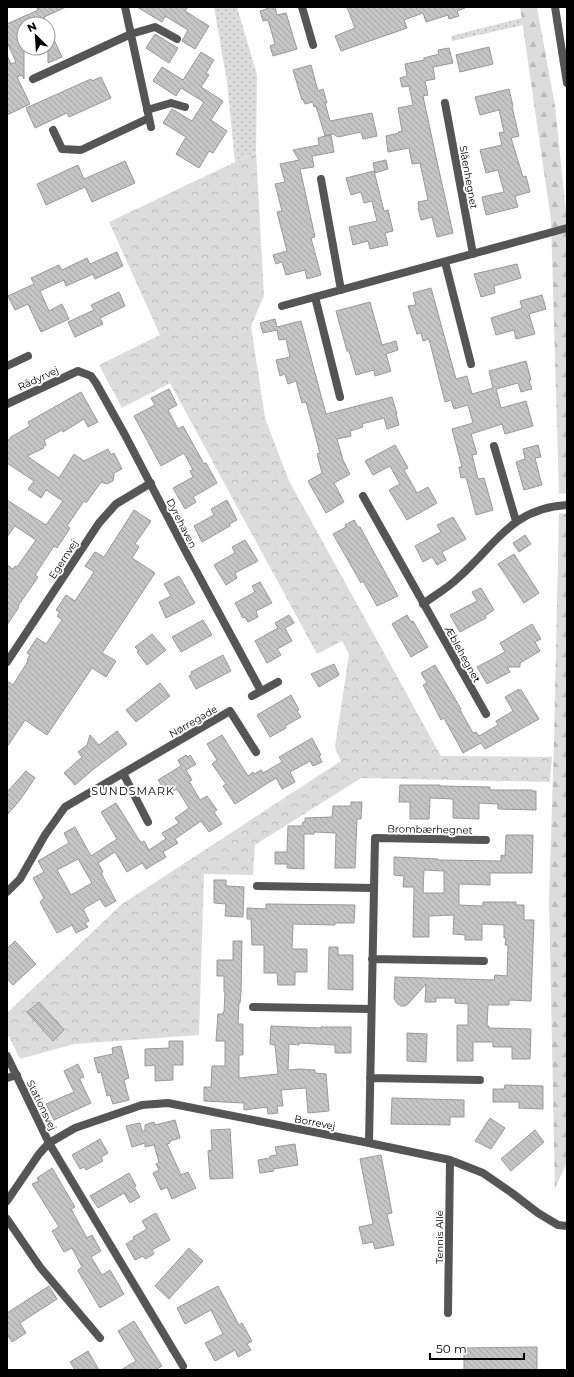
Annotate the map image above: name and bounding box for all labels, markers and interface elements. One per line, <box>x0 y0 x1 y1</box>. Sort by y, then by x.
north arrow <box>16 16 56 56</box>
text: N <box>25 19 39 35</box>
street label: Slåenhegnet <box>457 144 480 210</box>
street label: Rådyrvej <box>16 363 61 394</box>
street label: Dyrehaven <box>163 496 200 550</box>
street label: Egernvej <box>46 537 81 581</box>
street label: Æblehegnet <box>442 624 483 685</box>
street label: Nørregade <box>167 702 220 741</box>
district label: SUNDSMARK <box>91 784 175 798</box>
street label: Brombærhegnet <box>387 822 473 837</box>
street label: Stationsvej <box>24 1078 59 1133</box>
street label: Borrevej <box>293 1112 337 1133</box>
street label: Tennis Allé <box>433 1210 446 1264</box>
scale bar <box>430 1335 524 1361</box>
text: 50 m <box>436 1341 467 1356</box>

